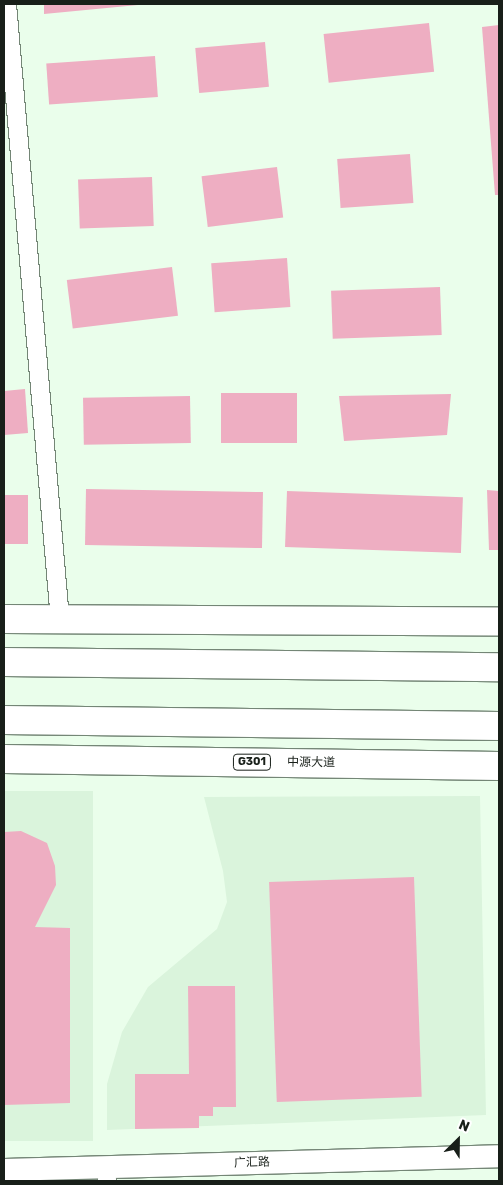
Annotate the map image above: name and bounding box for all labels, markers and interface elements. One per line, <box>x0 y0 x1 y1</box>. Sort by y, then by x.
road number: G301 <box>232 754 272 770</box>
street label: 中源大道 <box>287 755 335 771</box>
north arrow <box>433 1115 483 1165</box>
text: N <box>456 1116 472 1136</box>
street label: 广汇路 <box>234 1155 270 1171</box>

